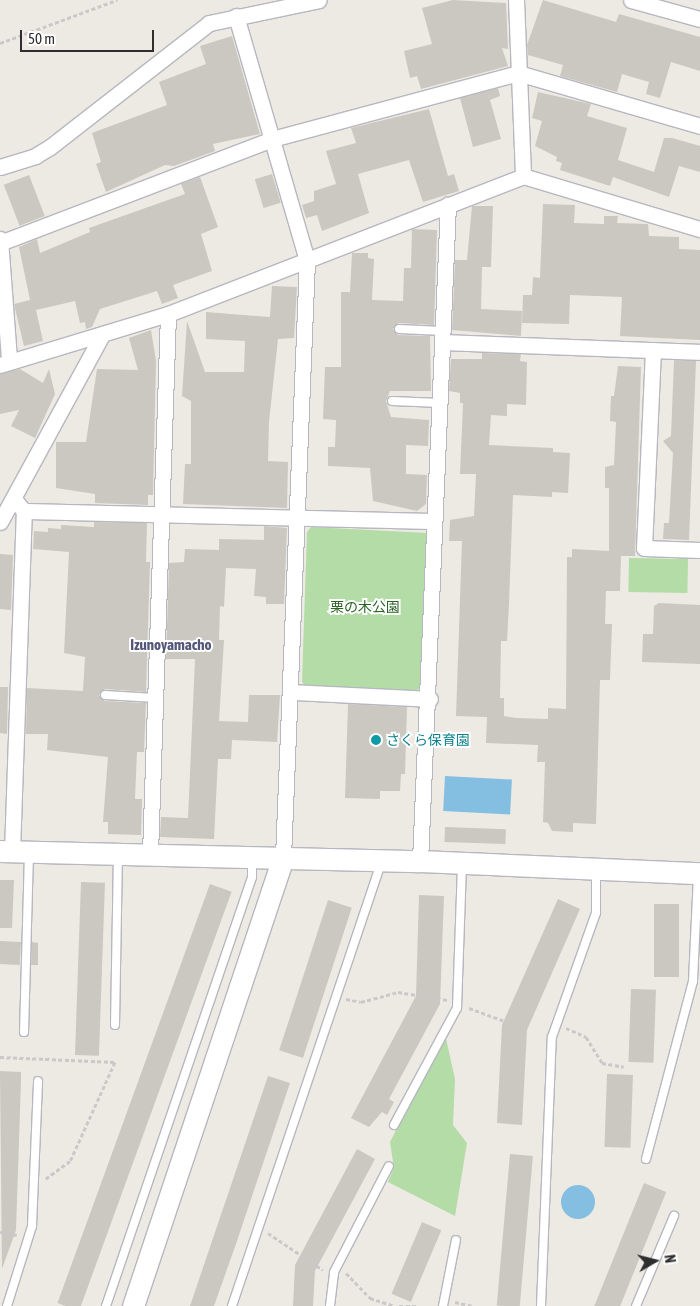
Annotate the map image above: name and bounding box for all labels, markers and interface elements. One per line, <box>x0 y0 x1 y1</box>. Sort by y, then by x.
scale bar <box>22 20 156 52</box>
text: 50 m <box>28 30 55 47</box>
park label: 栗の木公園 <box>330 599 400 615</box>
district label: Izunoyamacho <box>130 636 212 654</box>
place label: さくら保育園 <box>386 732 470 748</box>
marker: さくら保育園 <box>370 734 382 746</box>
north arrow <box>630 1236 680 1286</box>
text: N <box>661 1254 678 1264</box>

